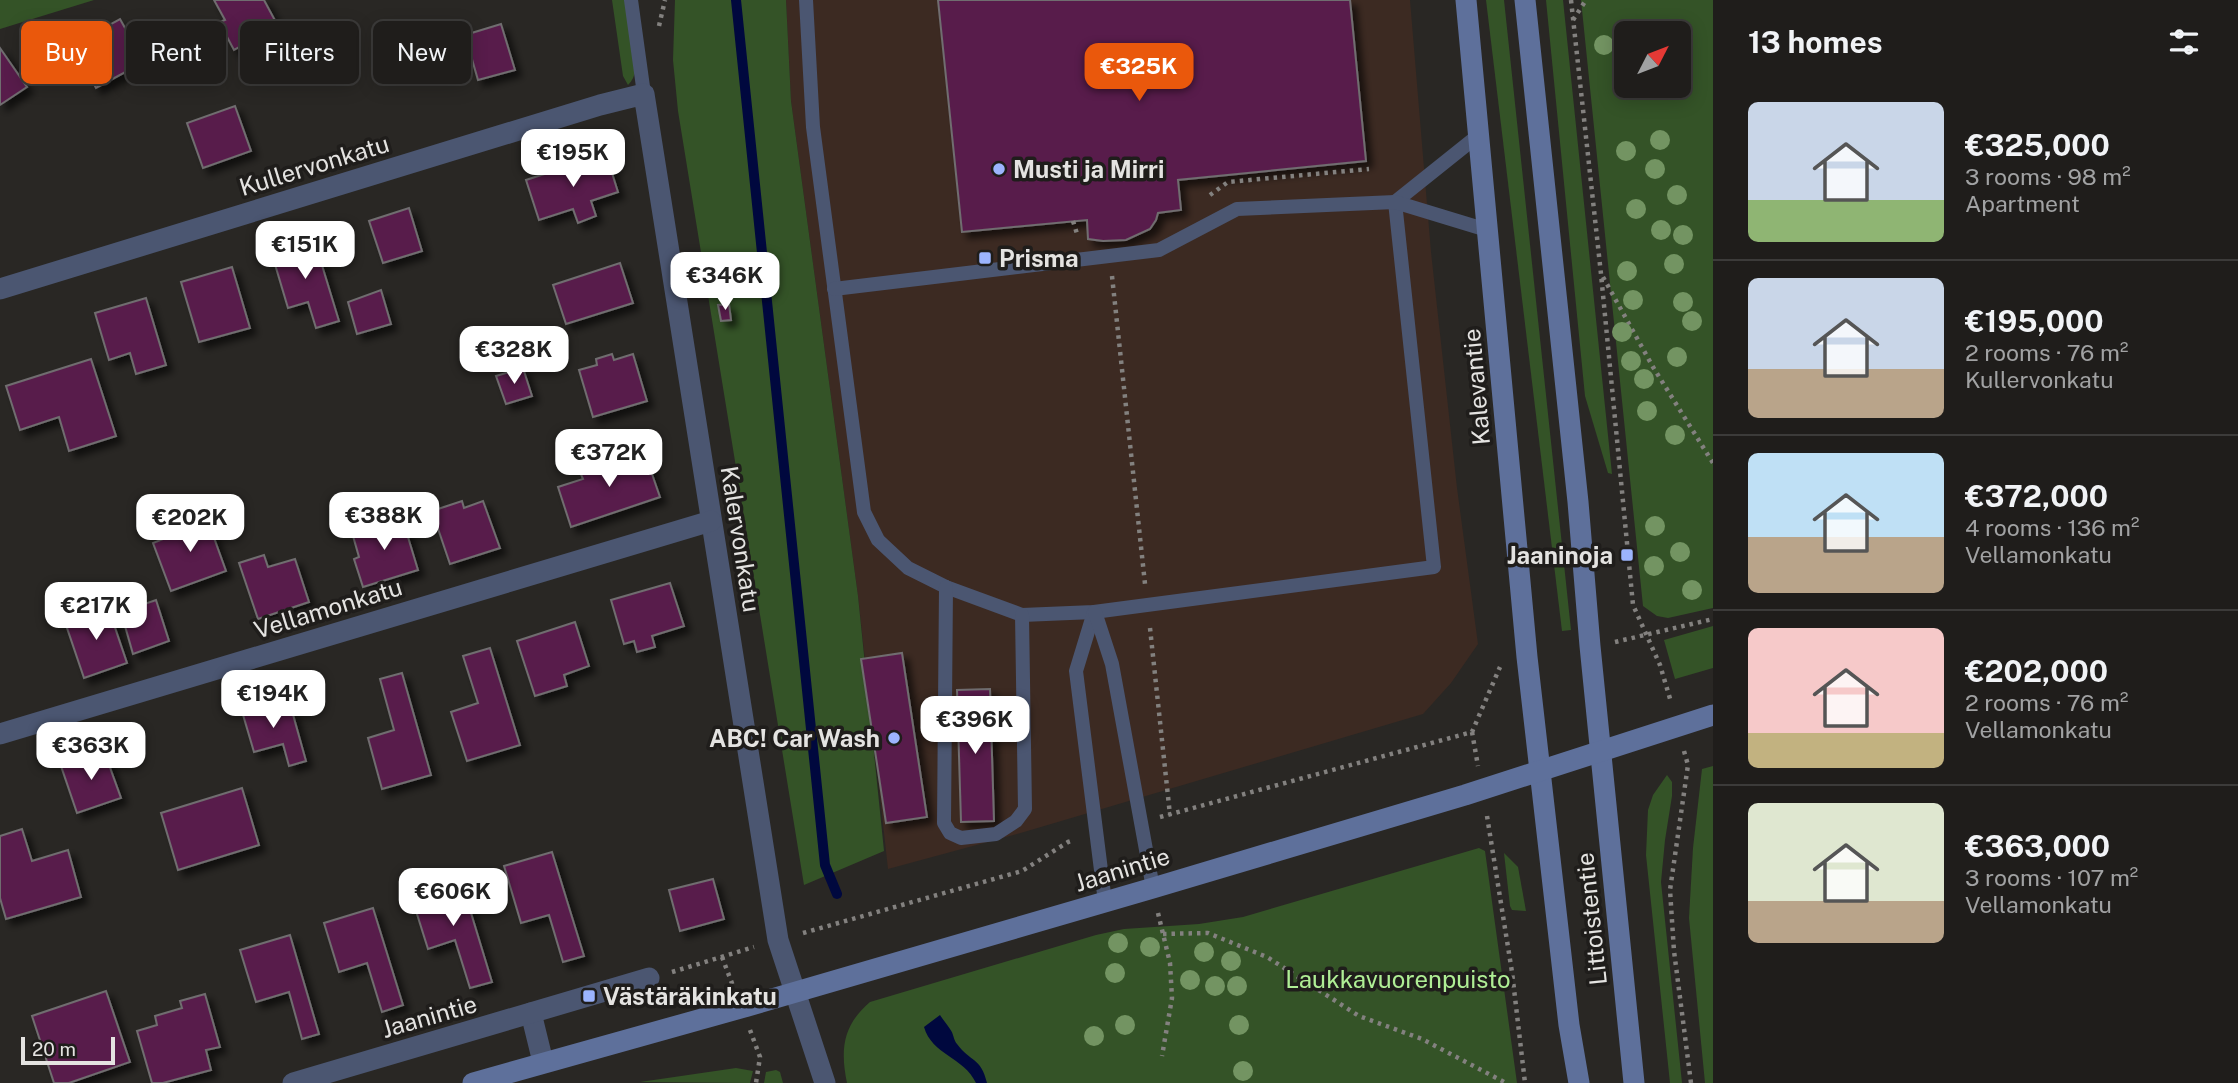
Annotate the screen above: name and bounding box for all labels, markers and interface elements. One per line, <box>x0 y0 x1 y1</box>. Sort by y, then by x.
chip: Buy <box>21 21 112 84</box>
chip: Rent <box>126 21 226 84</box>
chip: Filters <box>240 21 359 84</box>
chip: New <box>373 21 471 84</box>
north arrow <box>1614 21 1690 98</box>
map controls <box>1614 21 1691 98</box>
icon: filters <box>2165 23 2203 61</box>
text: 13 homes <box>1748 24 1883 60</box>
pin: €325K <box>1090 43 1188 103</box>
text: €325K <box>1101 52 1177 79</box>
text: €325,000 <box>1965 127 2110 163</box>
street label: Kullervonkatu <box>236 129 392 201</box>
pin: €195K <box>524 130 622 189</box>
icon: home <box>1804 130 1888 214</box>
text: €195K <box>537 138 609 165</box>
place label: Musti ja Mirri <box>1013 155 1164 183</box>
marker: Musti ja Mirri <box>991 161 1007 177</box>
text: 3 rooms · 98 m² <box>1965 163 2131 190</box>
text: Apartment <box>1965 190 2080 217</box>
pin: €151K <box>256 222 354 281</box>
text: €151K <box>272 230 338 257</box>
place label: Prisma <box>999 244 1079 272</box>
marker: Prisma <box>977 250 993 266</box>
pin: €346K <box>676 252 774 312</box>
text: €346K <box>687 261 763 288</box>
text: €195,000 <box>1965 303 2104 339</box>
icon: home <box>1804 306 1888 390</box>
pin: €328K <box>465 326 563 386</box>
street label: Kalevantie <box>1457 328 1495 446</box>
text: €328K <box>476 335 552 362</box>
text: 2 rooms · 76 m² <box>1965 339 2128 366</box>
text: Kullervonkatu <box>1965 366 2114 393</box>
pin: €372K <box>560 430 658 489</box>
text: €372K <box>571 438 647 465</box>
street label: Kalervonkatu <box>716 464 766 614</box>
text: €372,000 <box>1965 478 2108 514</box>
icon: home <box>1804 481 1888 565</box>
pin: €388K <box>335 492 433 552</box>
pin: €202K <box>141 494 239 554</box>
text: €388K <box>345 501 423 528</box>
text: €202K <box>152 503 228 530</box>
text: 4 rooms · 136 m² <box>1965 514 2139 541</box>
place label: Jaaninoja <box>1507 541 1613 569</box>
text: Vellamonkatu <box>1965 541 2112 568</box>
marker: Jaaninoja <box>1619 547 1635 563</box>
street label: Vellamonkatu <box>251 572 405 644</box>
pin: €217K <box>47 582 145 642</box>
text: €217K <box>61 591 131 618</box>
text: €202,000 <box>1965 653 2108 689</box>
icon: home <box>1804 656 1888 740</box>
pin: €194K <box>224 670 322 730</box>
text: €194K <box>237 679 309 706</box>
text: 2 rooms · 76 m² <box>1965 689 2128 716</box>
pin: €396K <box>926 696 1024 756</box>
text: €396K <box>937 705 1013 732</box>
text: Vellamonkatu <box>1965 716 2112 743</box>
pin: €363K <box>42 722 140 782</box>
place label: ABC! Car Wash <box>709 724 880 752</box>
marker: ABC! Car Wash <box>886 730 902 746</box>
text: €363K <box>52 731 130 758</box>
text: €363,000 <box>1965 828 2110 864</box>
icon: home <box>1804 831 1888 915</box>
street label: Jaanintie <box>1071 841 1173 897</box>
street label: Littoistentie <box>1570 851 1612 987</box>
text: 3 rooms · 107 m² <box>1965 864 2138 891</box>
pin: €606K <box>404 869 502 928</box>
text: €606K <box>415 877 491 904</box>
text: Vellamonkatu <box>1965 891 2112 918</box>
park label: Laukkavuorenpuisto <box>1285 965 1511 993</box>
place label: Västäräkinkatu <box>603 982 777 1010</box>
marker: Västäräkinkatu <box>581 988 597 1004</box>
street label: Jaanintie <box>378 989 480 1043</box>
scale bar <box>21 1034 116 1066</box>
text: 20 m <box>32 1038 76 1060</box>

